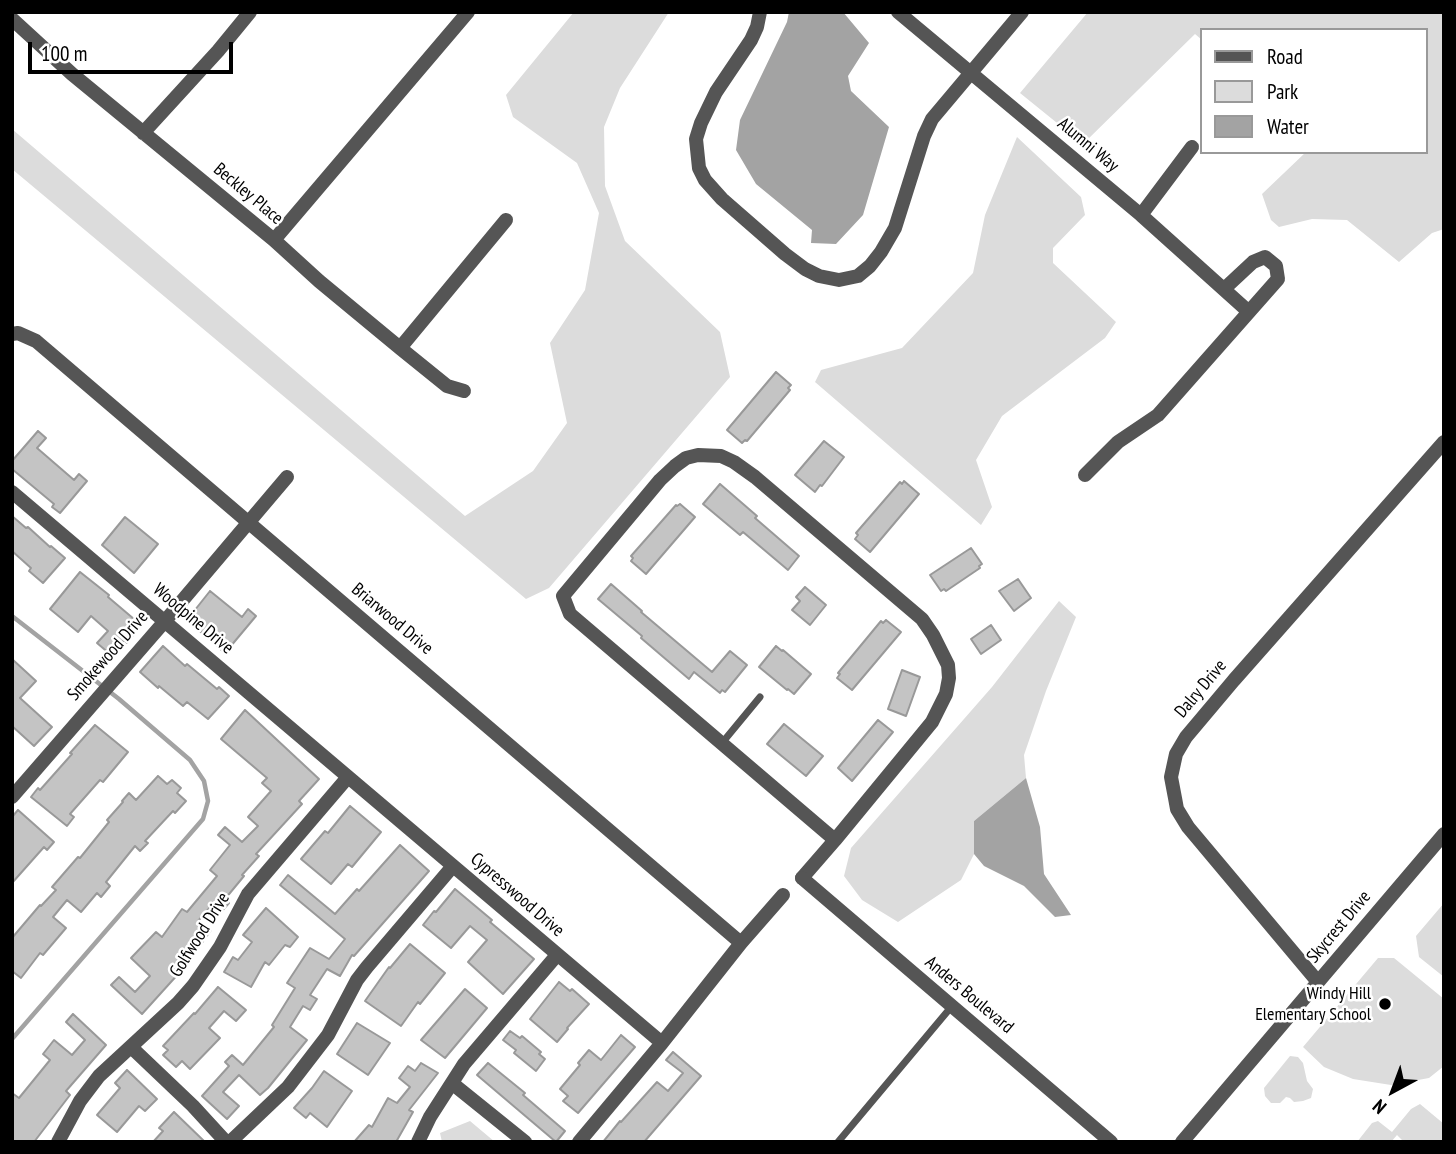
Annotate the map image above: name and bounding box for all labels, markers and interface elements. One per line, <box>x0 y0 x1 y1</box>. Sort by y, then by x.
scale bar <box>32 28 236 72</box>
legend <box>1200 28 1428 154</box>
text: 100 m <box>41 40 87 67</box>
text: Road <box>1267 43 1303 70</box>
text: Park <box>1267 78 1298 105</box>
street label: Alumni Way <box>1053 113 1123 177</box>
text: Water <box>1267 113 1309 140</box>
street label: Beckley Place <box>209 159 287 229</box>
street label: Woodpine Drive <box>148 579 238 659</box>
street label: Briarwood Drive <box>347 579 437 659</box>
street label: Smokewood Drive <box>63 607 153 705</box>
street label: Dalry Drive <box>1171 656 1231 722</box>
street label: Cypresswood Drive <box>466 848 568 942</box>
street label: Skycrest Drive <box>1303 886 1375 968</box>
street label: Golfwood Drive <box>165 889 235 981</box>
street label: Anders Boulevard <box>920 952 1018 1038</box>
place label: Windy Hill Elementary School <box>1255 983 1371 1026</box>
marker: Windy Hill Elementary School <box>1377 996 1393 1012</box>
north arrow <box>1358 1056 1428 1126</box>
text: N <box>1367 1094 1391 1119</box>

